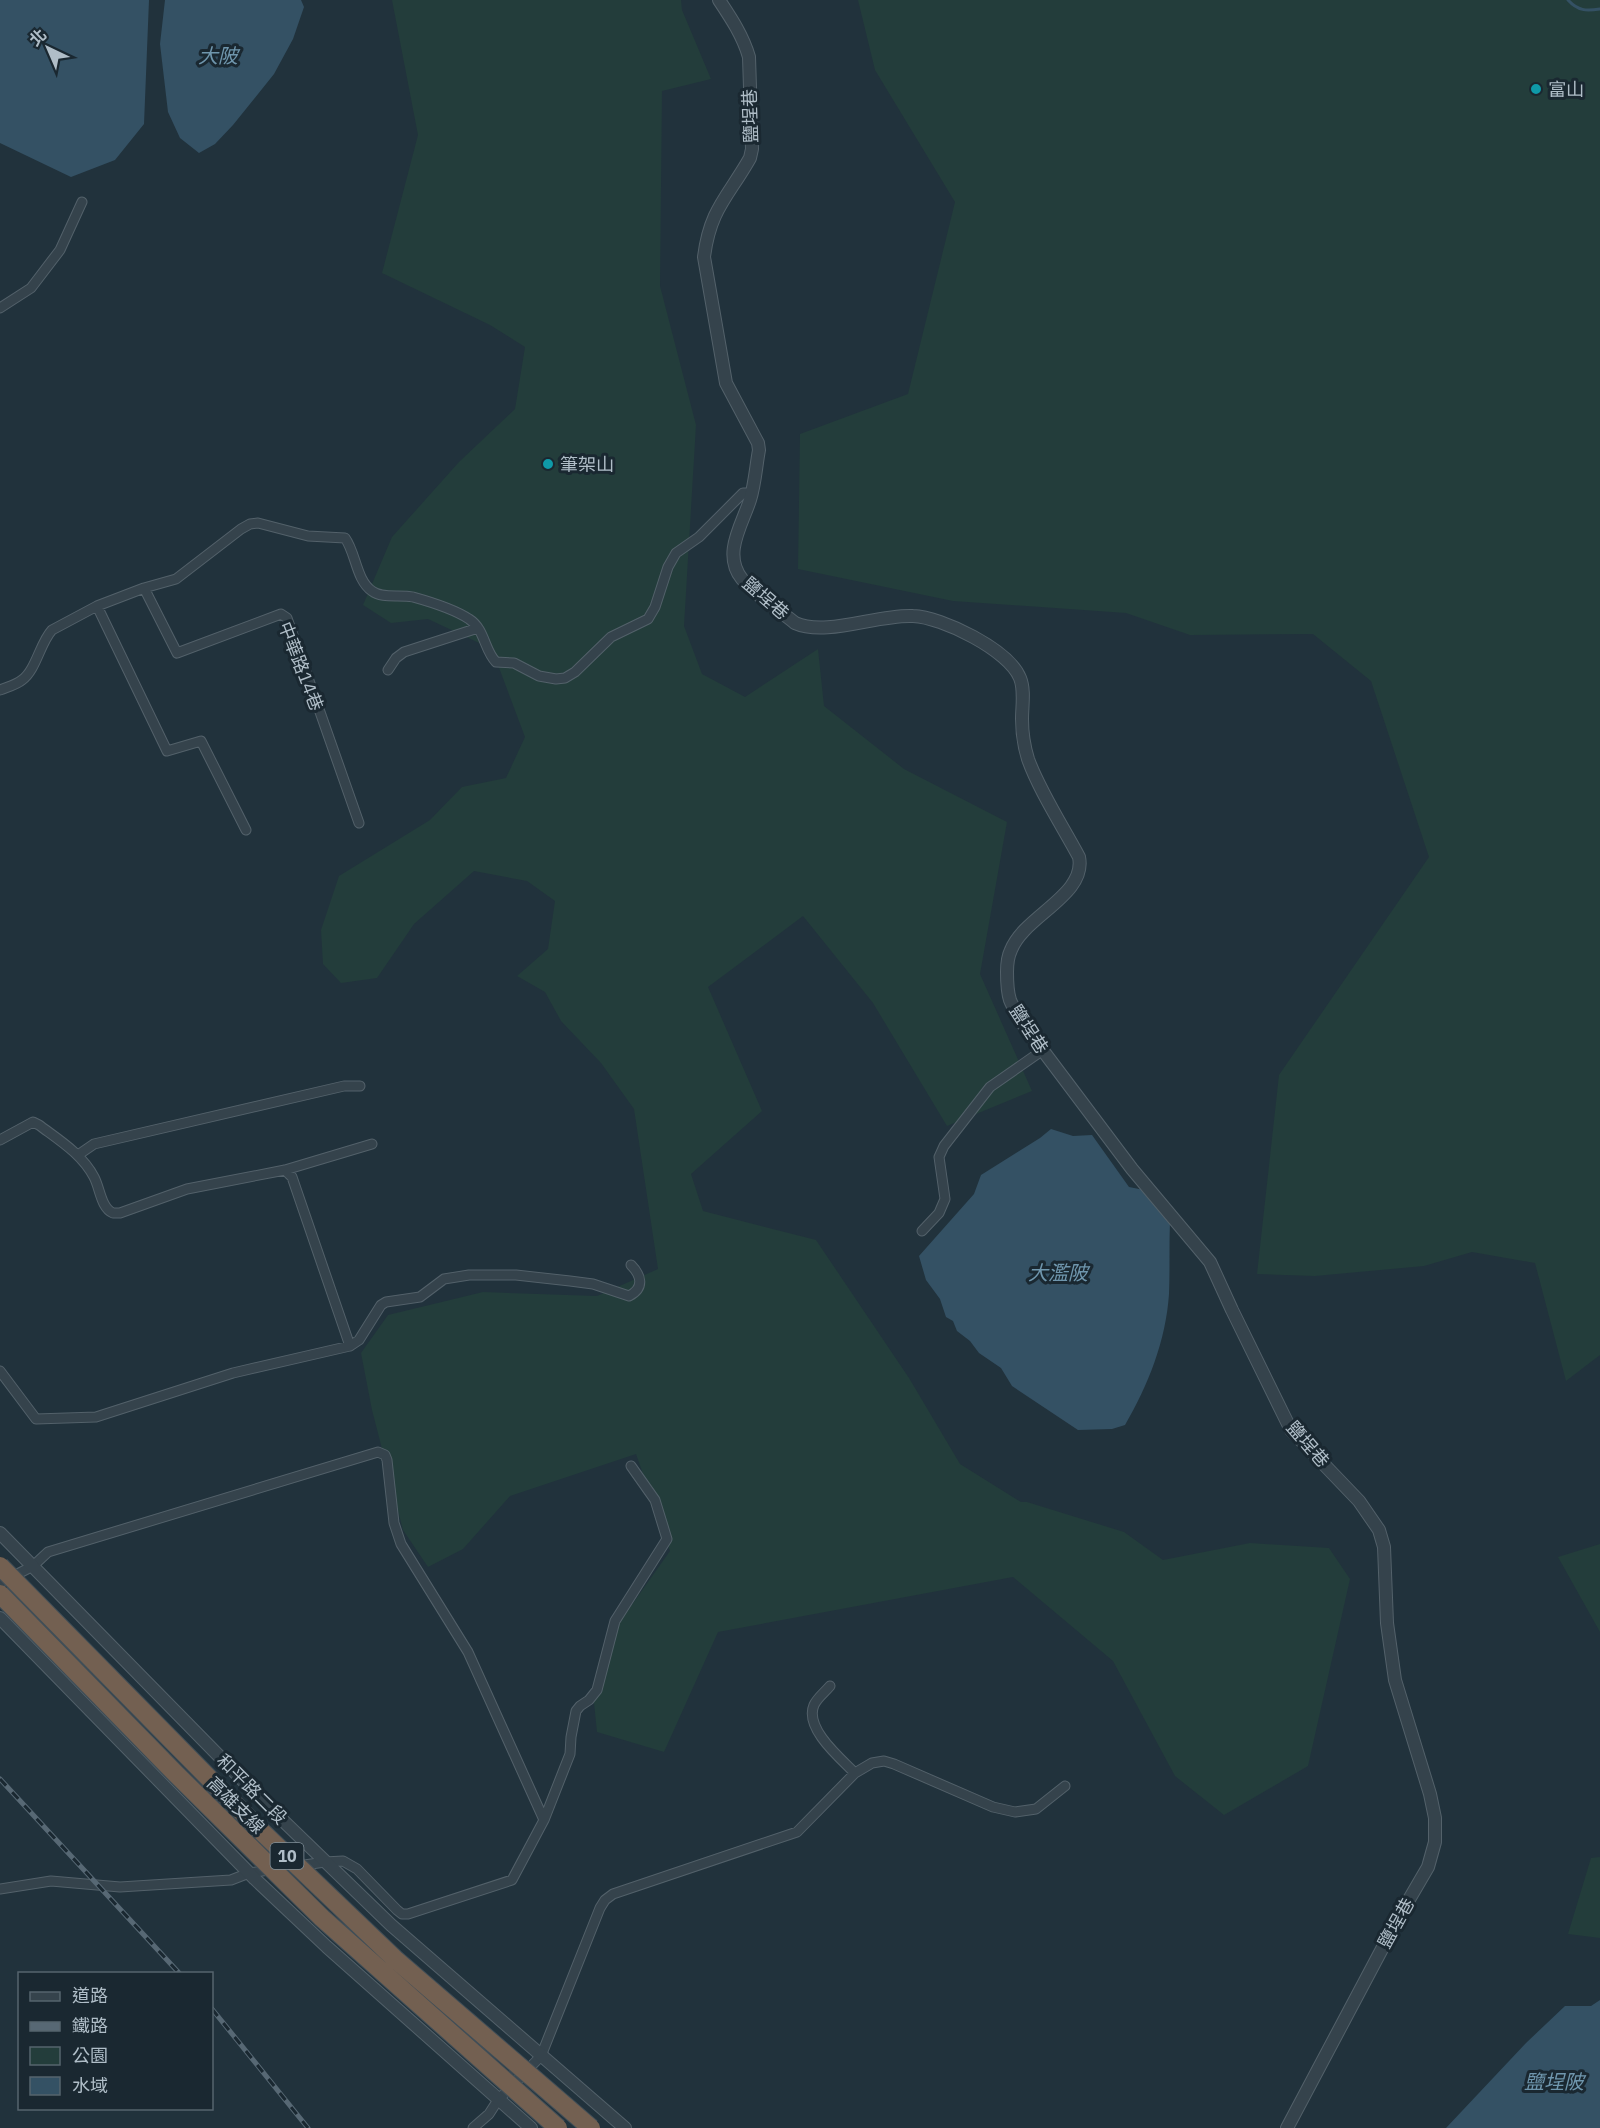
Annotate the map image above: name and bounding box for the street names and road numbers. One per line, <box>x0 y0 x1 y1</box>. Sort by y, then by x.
street label: 鹽埕巷 <box>738 89 762 143</box>
street label: 鹽埕巷 <box>738 572 794 624</box>
street label: 中華路14巷 <box>273 618 329 714</box>
street label: 鹽埕巷 <box>1005 1000 1053 1058</box>
street label: 鹽埕巷 <box>1282 1416 1334 1472</box>
street label: 和平路二段 <box>212 1749 292 1829</box>
street label: 高雄支線 <box>202 1771 270 1839</box>
road number: 10 <box>270 1843 304 1869</box>
street label: 鹽埕巷 <box>1373 1894 1419 1952</box>

